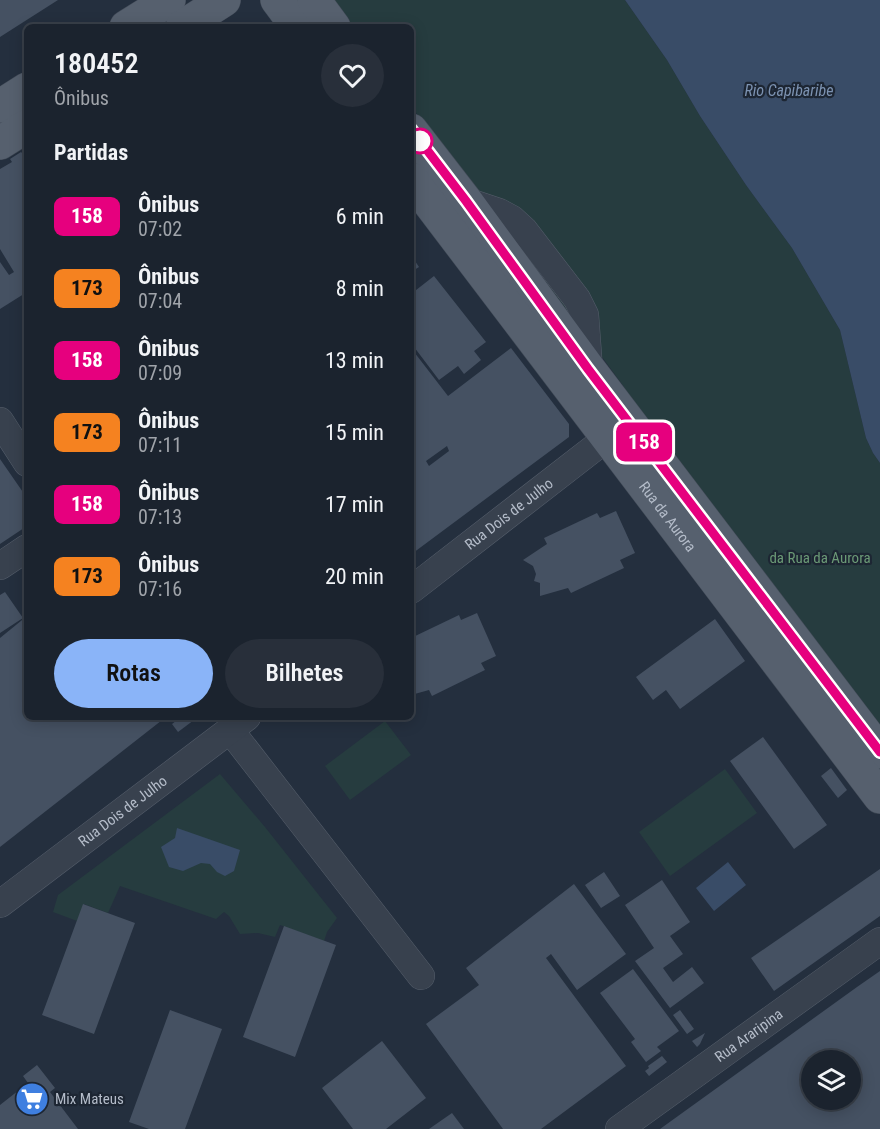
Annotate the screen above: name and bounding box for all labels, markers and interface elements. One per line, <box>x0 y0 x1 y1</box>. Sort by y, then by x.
button: heart <box>321 44 384 107</box>
text: 180452 <box>54 47 139 80</box>
water label: Rio Capibaribe <box>745 81 834 100</box>
text: Ônibus <box>54 86 109 110</box>
unlabelled marker <box>407 128 433 154</box>
text: Partidas <box>54 140 128 165</box>
text: Ônibus <box>138 192 199 217</box>
text: 158 <box>71 204 103 228</box>
text: 6 min <box>336 204 384 229</box>
text: 07:02 <box>138 217 182 241</box>
text: Ônibus <box>138 264 199 289</box>
text: 173 <box>71 276 103 300</box>
text: 8 min <box>336 276 384 301</box>
text: 07:04 <box>138 289 182 313</box>
text: Ônibus <box>138 336 199 361</box>
text: 158 <box>71 348 103 372</box>
text: 13 min <box>325 348 384 373</box>
text: 07:09 <box>138 361 182 385</box>
text: Ônibus <box>138 408 199 433</box>
text: 173 <box>71 420 103 444</box>
text: 15 min <box>325 420 384 445</box>
line badge: 158 <box>610 422 678 462</box>
text: 158 <box>628 430 660 454</box>
text: 07:11 <box>138 433 182 457</box>
street label: Rua Dois de Julho <box>461 474 557 554</box>
street label: Rua da Aurora <box>635 478 700 555</box>
text: Ônibus <box>138 480 199 505</box>
text: 158 <box>71 492 103 516</box>
text: 17 min <box>325 492 384 517</box>
text: 07:13 <box>138 505 182 529</box>
park label: da Rua da Aurora <box>769 549 871 567</box>
text: Ônibus <box>138 552 199 577</box>
text: 173 <box>71 564 103 588</box>
text: 20 min <box>325 564 384 589</box>
text: 07:16 <box>138 577 182 601</box>
button: Rotas <box>54 639 213 708</box>
button: Bilhetes <box>225 639 384 708</box>
street label: Rua Dois de Julho <box>75 772 171 850</box>
street label: Rua Araripina <box>711 1005 786 1066</box>
map controls <box>801 1050 861 1110</box>
button: layers <box>801 1050 861 1110</box>
supermarket icon: Mix Mateus <box>14 1081 50 1117</box>
place label: Mix Mateus <box>55 1090 124 1108</box>

